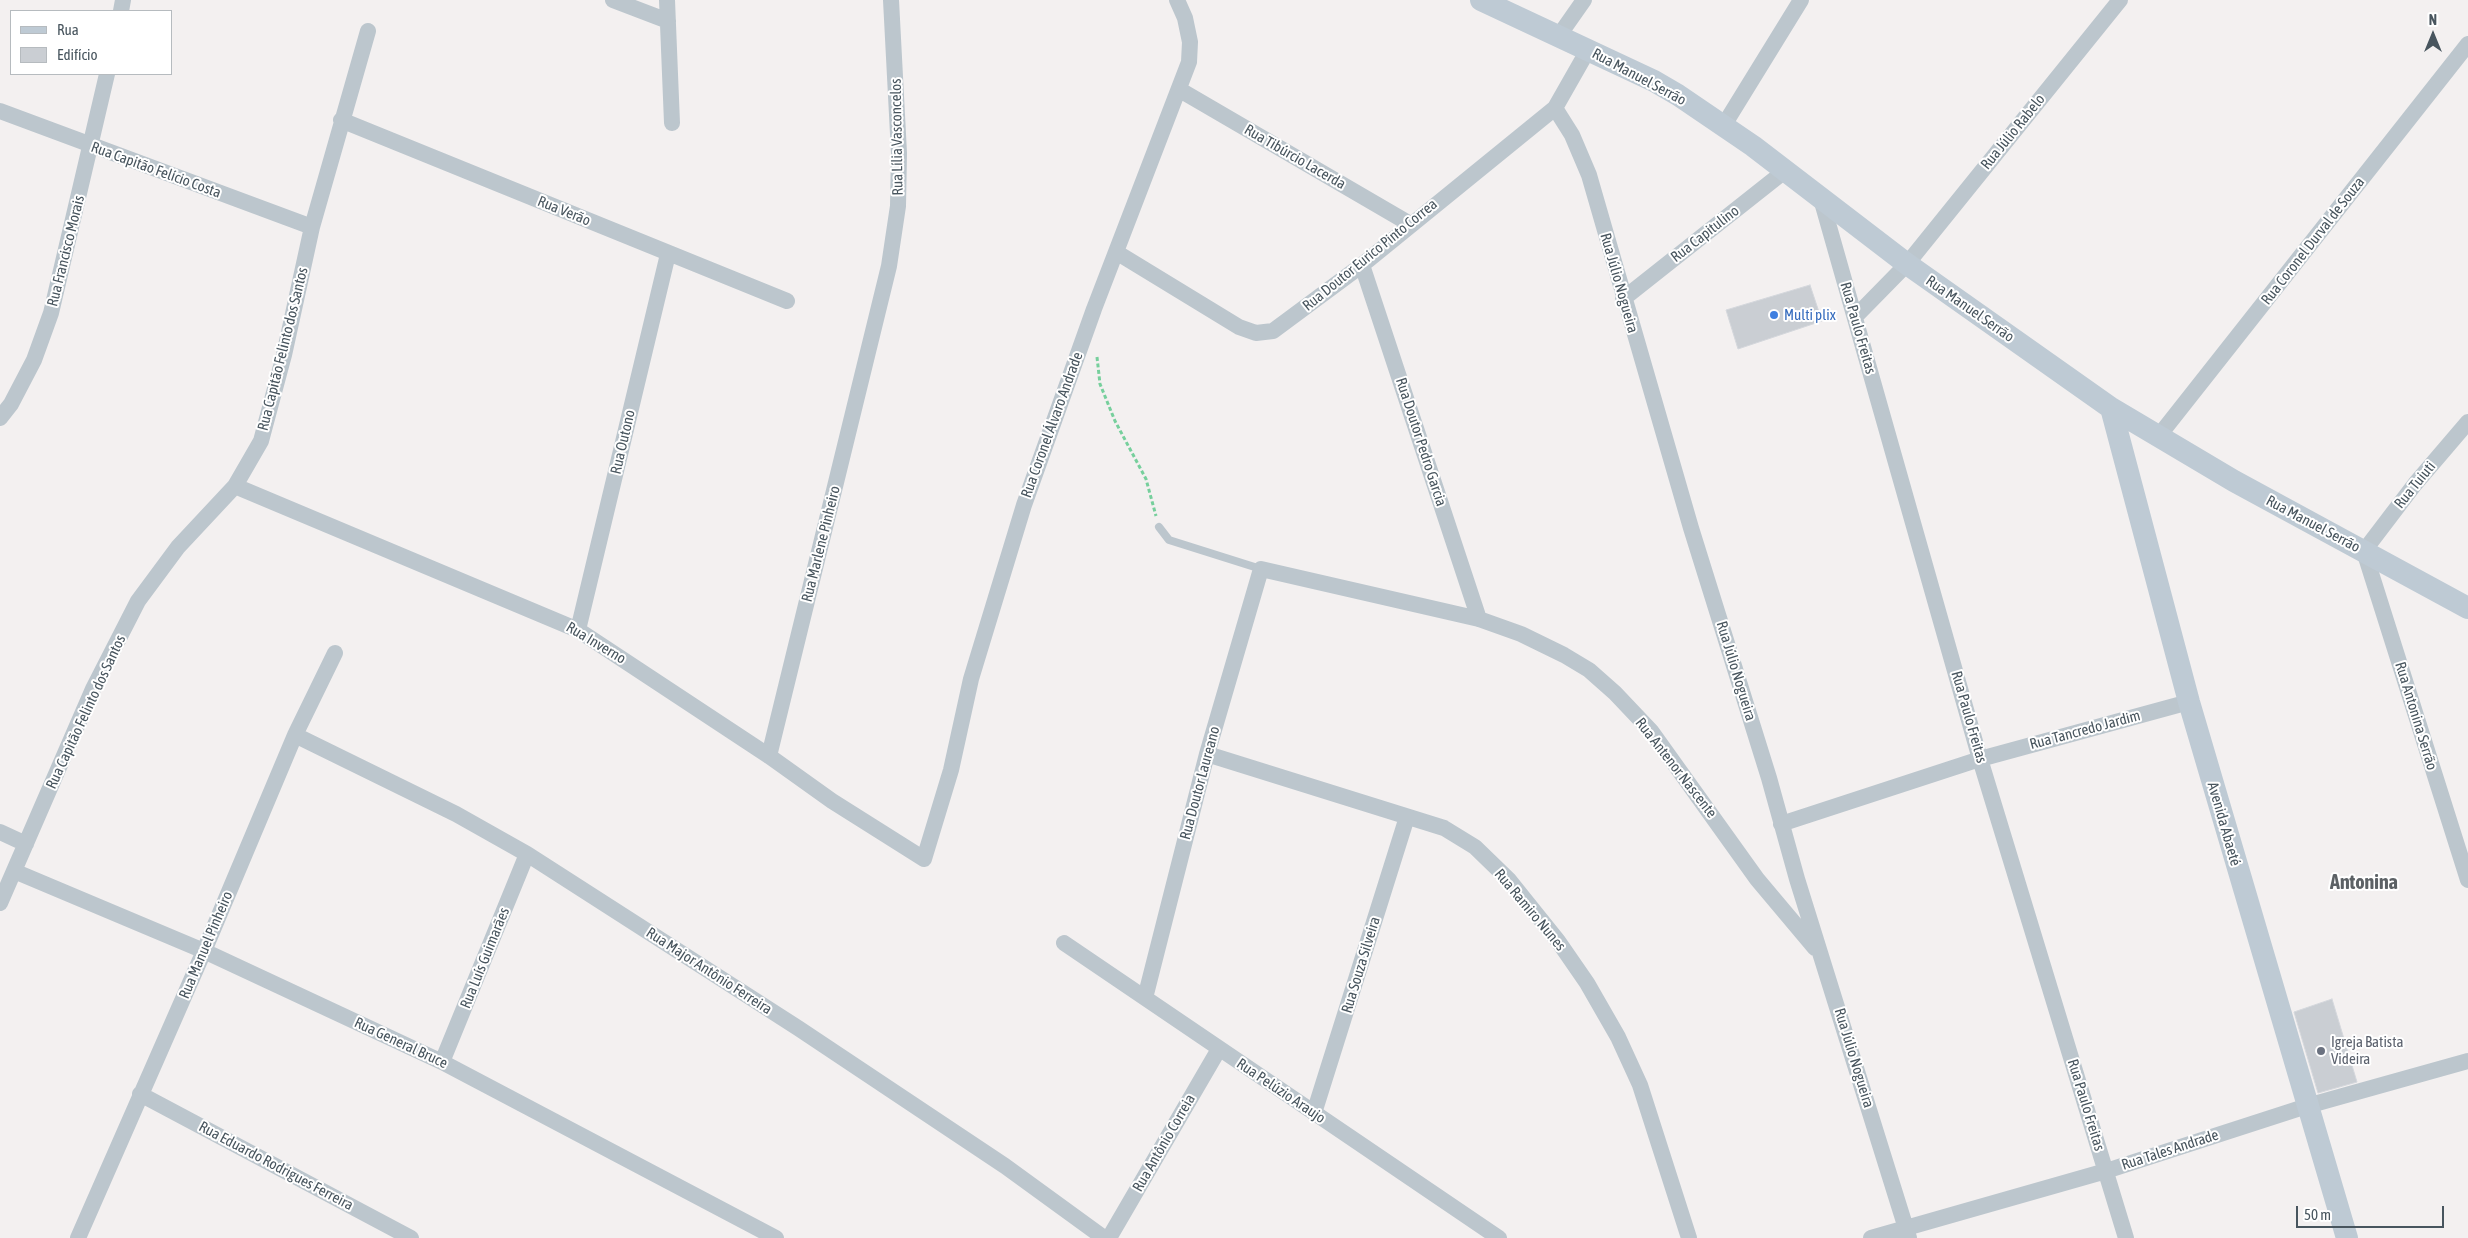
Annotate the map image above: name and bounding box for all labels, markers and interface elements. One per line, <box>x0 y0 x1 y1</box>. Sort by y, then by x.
legend <box>10 10 172 75</box>
north arrow <box>2408 10 2458 60</box>
text: N <box>2429 12 2437 28</box>
text: Rua <box>57 21 79 38</box>
street label: Rua Manuel Serrão <box>1589 45 1689 109</box>
text: Edifício <box>57 46 98 63</box>
street label: Rua Lília Vasconcelos <box>887 78 907 196</box>
street label: Rua Júlio Rabelo <box>1977 91 2049 173</box>
street label: Rua Tibúrcio Lacerda <box>1241 121 1349 193</box>
street label: Rua Capitão Felício Costa <box>89 138 223 202</box>
street label: Rua Coronel Durval de Souza <box>2258 174 2368 308</box>
street label: Rua Verão <box>535 192 593 230</box>
street label: Rua Francisco Morais <box>44 194 88 308</box>
street label: Rua Doutor Eurico Pinto Correa <box>1299 195 1441 315</box>
street label: Rua Capitulino <box>1667 202 1743 266</box>
street label: Rua Júlio Nogueira <box>1596 231 1642 335</box>
street label: Rua Capitão Felinto dos Santos <box>254 266 312 432</box>
street label: Rua Manuel Serrão <box>1922 272 2018 346</box>
street label: Rua Paulo Freitas <box>1836 280 1880 376</box>
place label: Multi plix <box>1784 306 1836 324</box>
marker: Multi plix <box>1768 309 1780 321</box>
street label: Rua Coronel Álvaro Andrade <box>1017 350 1087 500</box>
street label: Rua Doutor Pedro Garcia <box>1392 375 1450 509</box>
street label: Rua Outono <box>607 408 639 476</box>
street label: Rua Tuiuti <box>2391 458 2439 512</box>
street label: Rua Marlene Pinheiro <box>798 484 844 604</box>
street label: Rua Manuel Serrão <box>2263 492 2363 556</box>
street label: Rua Inverno <box>563 618 629 668</box>
street label: Rua Júlio Nogueira <box>1712 619 1760 723</box>
street label: Rua Capitão Felinto dos Santos <box>42 632 130 792</box>
street label: Rua Antonina Serrão <box>2391 660 2441 772</box>
street label: Rua Paulo Freitas <box>1947 669 1991 765</box>
street label: Rua Tancredo Jardim <box>2028 707 2142 753</box>
street label: Rua Antenor Nascente <box>1631 714 1721 822</box>
street label: Rua Doutor Laureano <box>1176 724 1224 842</box>
street label: Avenida Abaeté <box>2203 780 2245 868</box>
street label: Rua Ramiro Nunes <box>1490 865 1570 955</box>
district label: Antonina <box>2330 871 2398 895</box>
street label: Rua Manuel Pinheiro <box>175 889 237 1001</box>
street label: Rua Luís Guimarães <box>457 905 513 1011</box>
street label: Rua Souza Silveira <box>1338 915 1384 1015</box>
street label: Rua Major Antônio Ferreira <box>643 924 775 1018</box>
street label: Rua Júlio Nogueira <box>1830 1006 1878 1110</box>
street label: Rua General Bruce <box>351 1014 451 1072</box>
place label: Igreja Batista Videira <box>2331 1033 2403 1068</box>
marker: Igreja Batista Videira <box>2315 1045 2327 1057</box>
street label: Rua Pelúzio Araujo <box>1233 1055 1329 1127</box>
street label: Rua Paulo Freitas <box>2064 1057 2108 1153</box>
street label: Rua Antônio Correia <box>1129 1091 1199 1195</box>
street label: Rua Eduardo Rodrigues Ferreira <box>196 1118 356 1214</box>
street label: Rua Tales Andrade <box>2119 1126 2221 1174</box>
scale bar <box>2298 1196 2446 1228</box>
text: 50 m <box>2304 1206 2331 1223</box>

